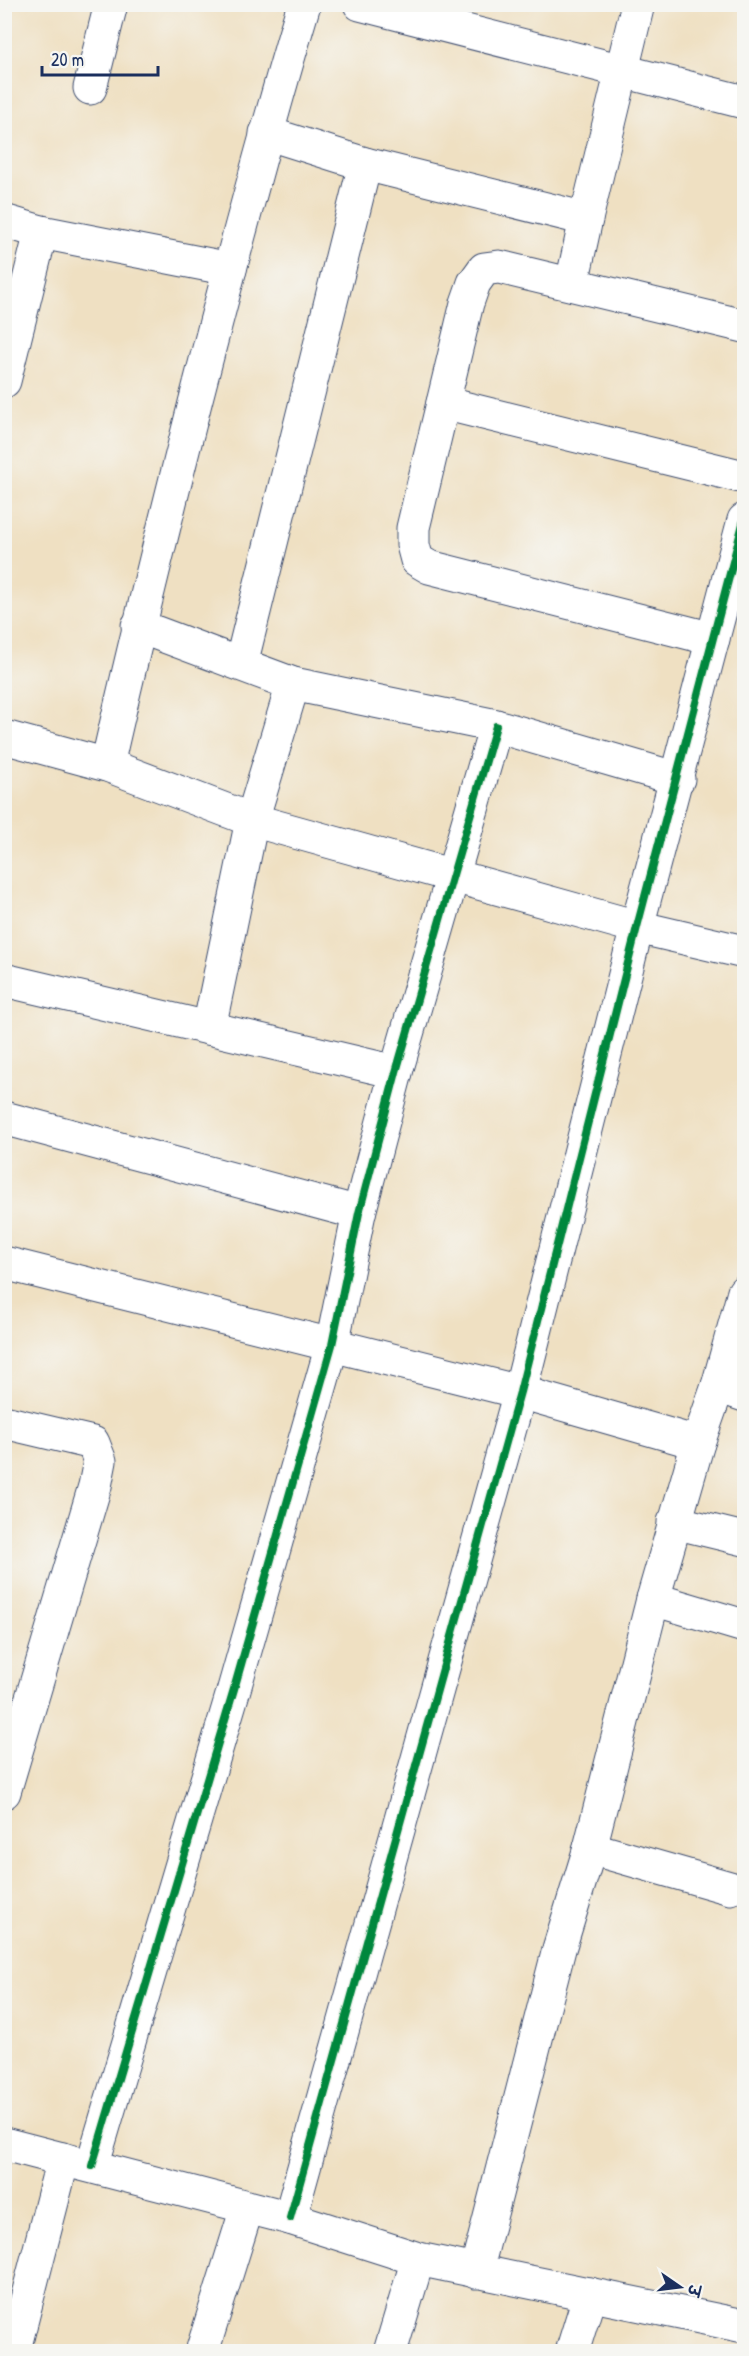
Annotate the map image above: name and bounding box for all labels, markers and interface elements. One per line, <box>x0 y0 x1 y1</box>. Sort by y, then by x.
scale bar <box>42 39 158 77</box>
text: 20 m <box>51 47 84 72</box>
north arrow <box>650 2257 710 2317</box>
text: उ <box>682 2281 707 2300</box>

